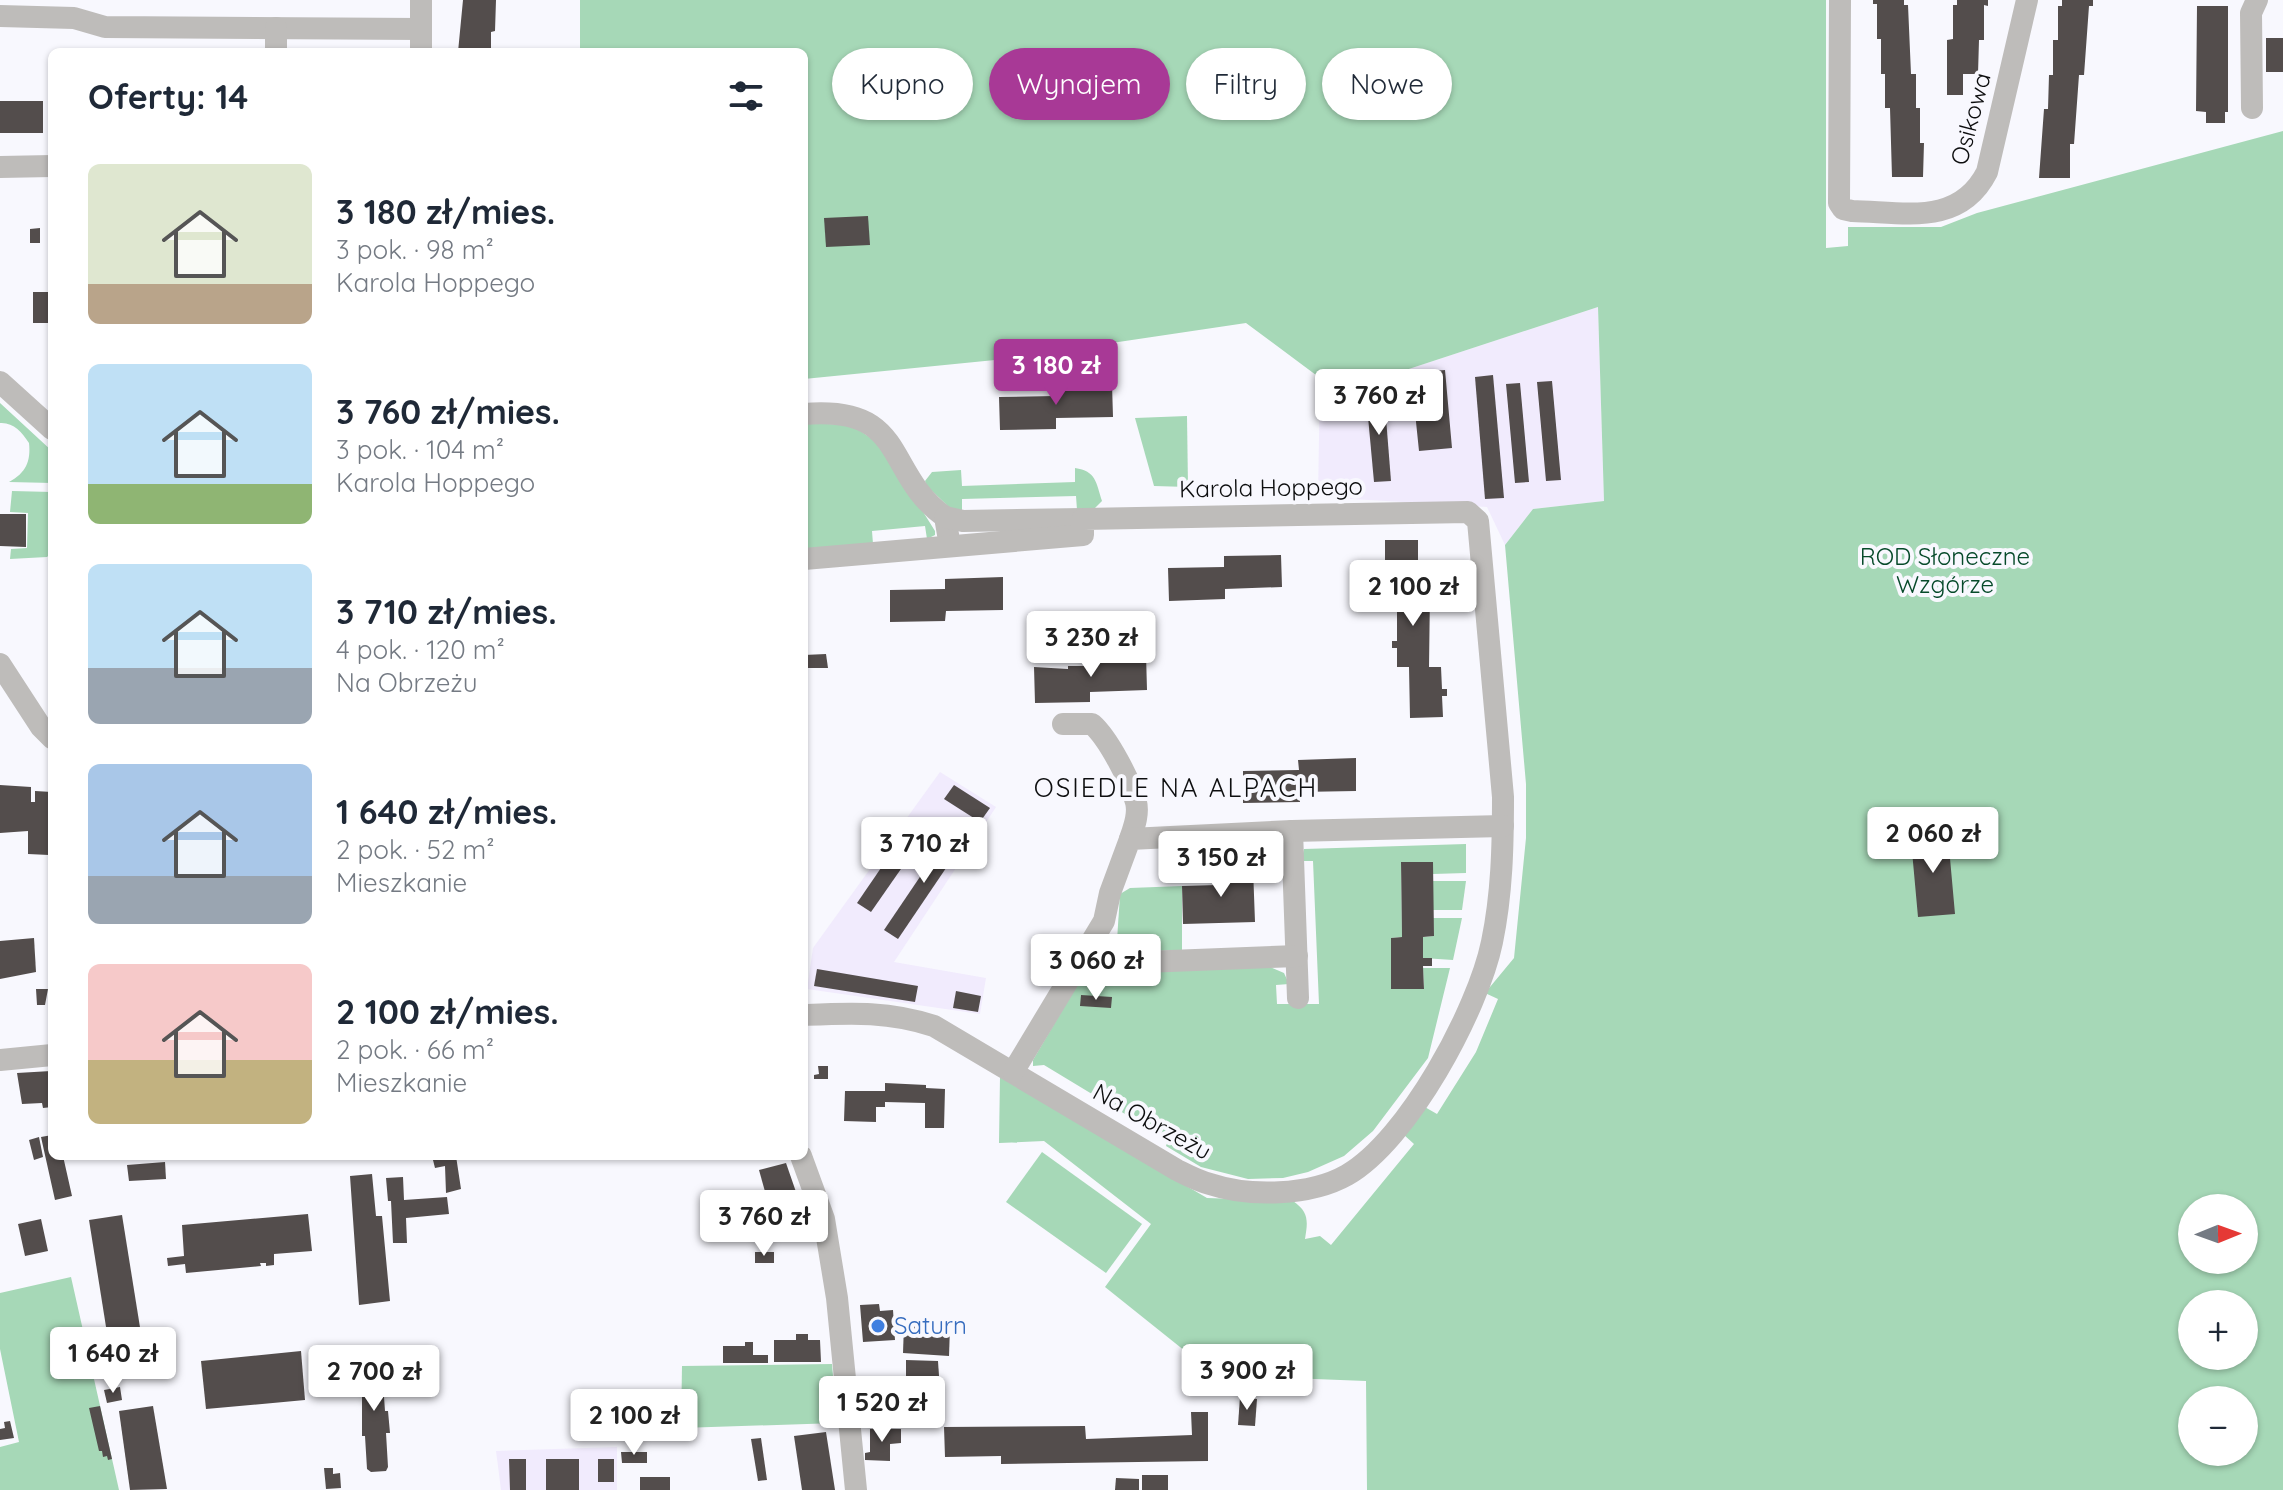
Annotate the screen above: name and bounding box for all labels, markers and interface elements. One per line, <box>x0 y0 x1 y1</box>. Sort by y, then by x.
chip: Kupno <box>832 48 973 120</box>
chip: Wynajem <box>989 48 1170 120</box>
chip: Filtry <box>1186 48 1306 120</box>
chip: Nowe <box>1322 48 1452 120</box>
street label: Osikowa <box>1943 69 1997 168</box>
icon: filters <box>724 74 768 118</box>
text: Oferty: 14 <box>88 75 248 118</box>
text: 3 180 zł/mies. <box>336 190 555 233</box>
icon: home <box>152 196 248 292</box>
text: 3 pok. · 98 m² <box>336 233 494 266</box>
text: Karola Hoppego <box>336 266 535 299</box>
pin: 3 180 zł <box>973 339 1139 407</box>
text: 3 180 zł <box>1012 348 1100 381</box>
pin: 3 760 zł <box>1296 369 1462 437</box>
text: 3 760 zł <box>1333 378 1425 411</box>
text: 3 760 zł/mies. <box>336 390 560 433</box>
icon: home <box>152 396 248 492</box>
text: 3 pok. · 104 m² <box>336 433 504 466</box>
text: Karola Hoppego <box>336 466 535 499</box>
street label: Karola Hoppego <box>1179 470 1363 504</box>
park label: ROD Słoneczne Wzgórze <box>1860 541 2030 599</box>
pin: 2 100 zł <box>1330 560 1496 628</box>
text: 2 100 zł <box>1367 569 1459 602</box>
text: 3 710 zł/mies. <box>336 590 557 633</box>
icon: home <box>152 596 248 692</box>
pin: 3 230 zł <box>1008 611 1174 679</box>
text: 3 230 zł <box>1045 620 1137 653</box>
text: 4 pok. · 120 m² <box>336 633 505 666</box>
text: Na Obrzeżu <box>336 666 478 699</box>
district label: OSIEDLE NA ALPACH <box>1034 771 1318 804</box>
text: 1 640 zł/mies. <box>336 790 557 833</box>
icon: home <box>152 796 248 892</box>
pin: 2 060 zł <box>1850 807 2016 875</box>
text: 2 060 zł <box>1885 816 1981 849</box>
pin: 3 710 zł <box>841 817 1007 885</box>
text: 3 710 zł <box>879 826 969 859</box>
pin: 3 150 zł <box>1138 831 1304 899</box>
text: 2 pok. · 52 m² <box>336 833 494 866</box>
text: 3 150 zł <box>1176 840 1266 873</box>
text: Mieszkanie <box>336 866 467 899</box>
pin: 3 060 zł <box>1013 934 1179 1002</box>
text: 3 060 zł <box>1049 943 1143 976</box>
text: 2 100 zł/mies. <box>336 990 559 1033</box>
icon: home <box>152 996 248 1092</box>
text: 2 pok. · 66 m² <box>336 1033 494 1066</box>
text: Mieszkanie <box>336 1066 467 1099</box>
street label: Na Obrzeżu <box>1088 1076 1217 1166</box>
pin: 3 760 zł <box>681 1190 847 1258</box>
north arrow <box>2178 1194 2258 1274</box>
map controls <box>2178 1194 2258 1466</box>
text: 3 760 zł <box>718 1199 810 1232</box>
button: + <box>2178 1290 2258 1370</box>
place label: Saturn <box>894 1310 967 1340</box>
marker: Saturn <box>869 1317 887 1335</box>
pin: 1 640 zł <box>30 1327 196 1395</box>
text: 1 640 zł <box>68 1336 158 1369</box>
pin: 3 900 zł <box>1164 1344 1330 1412</box>
pin: 2 700 zł <box>291 1345 457 1413</box>
text: 3 900 zł <box>1200 1353 1294 1386</box>
text: 2 700 zł <box>326 1354 422 1387</box>
pin: 1 520 zł <box>799 1376 965 1444</box>
text: 1 520 zł <box>837 1385 927 1418</box>
button: − <box>2178 1386 2258 1466</box>
pin: 2 100 zł <box>551 1389 717 1457</box>
text: 2 100 zł <box>588 1398 680 1431</box>

